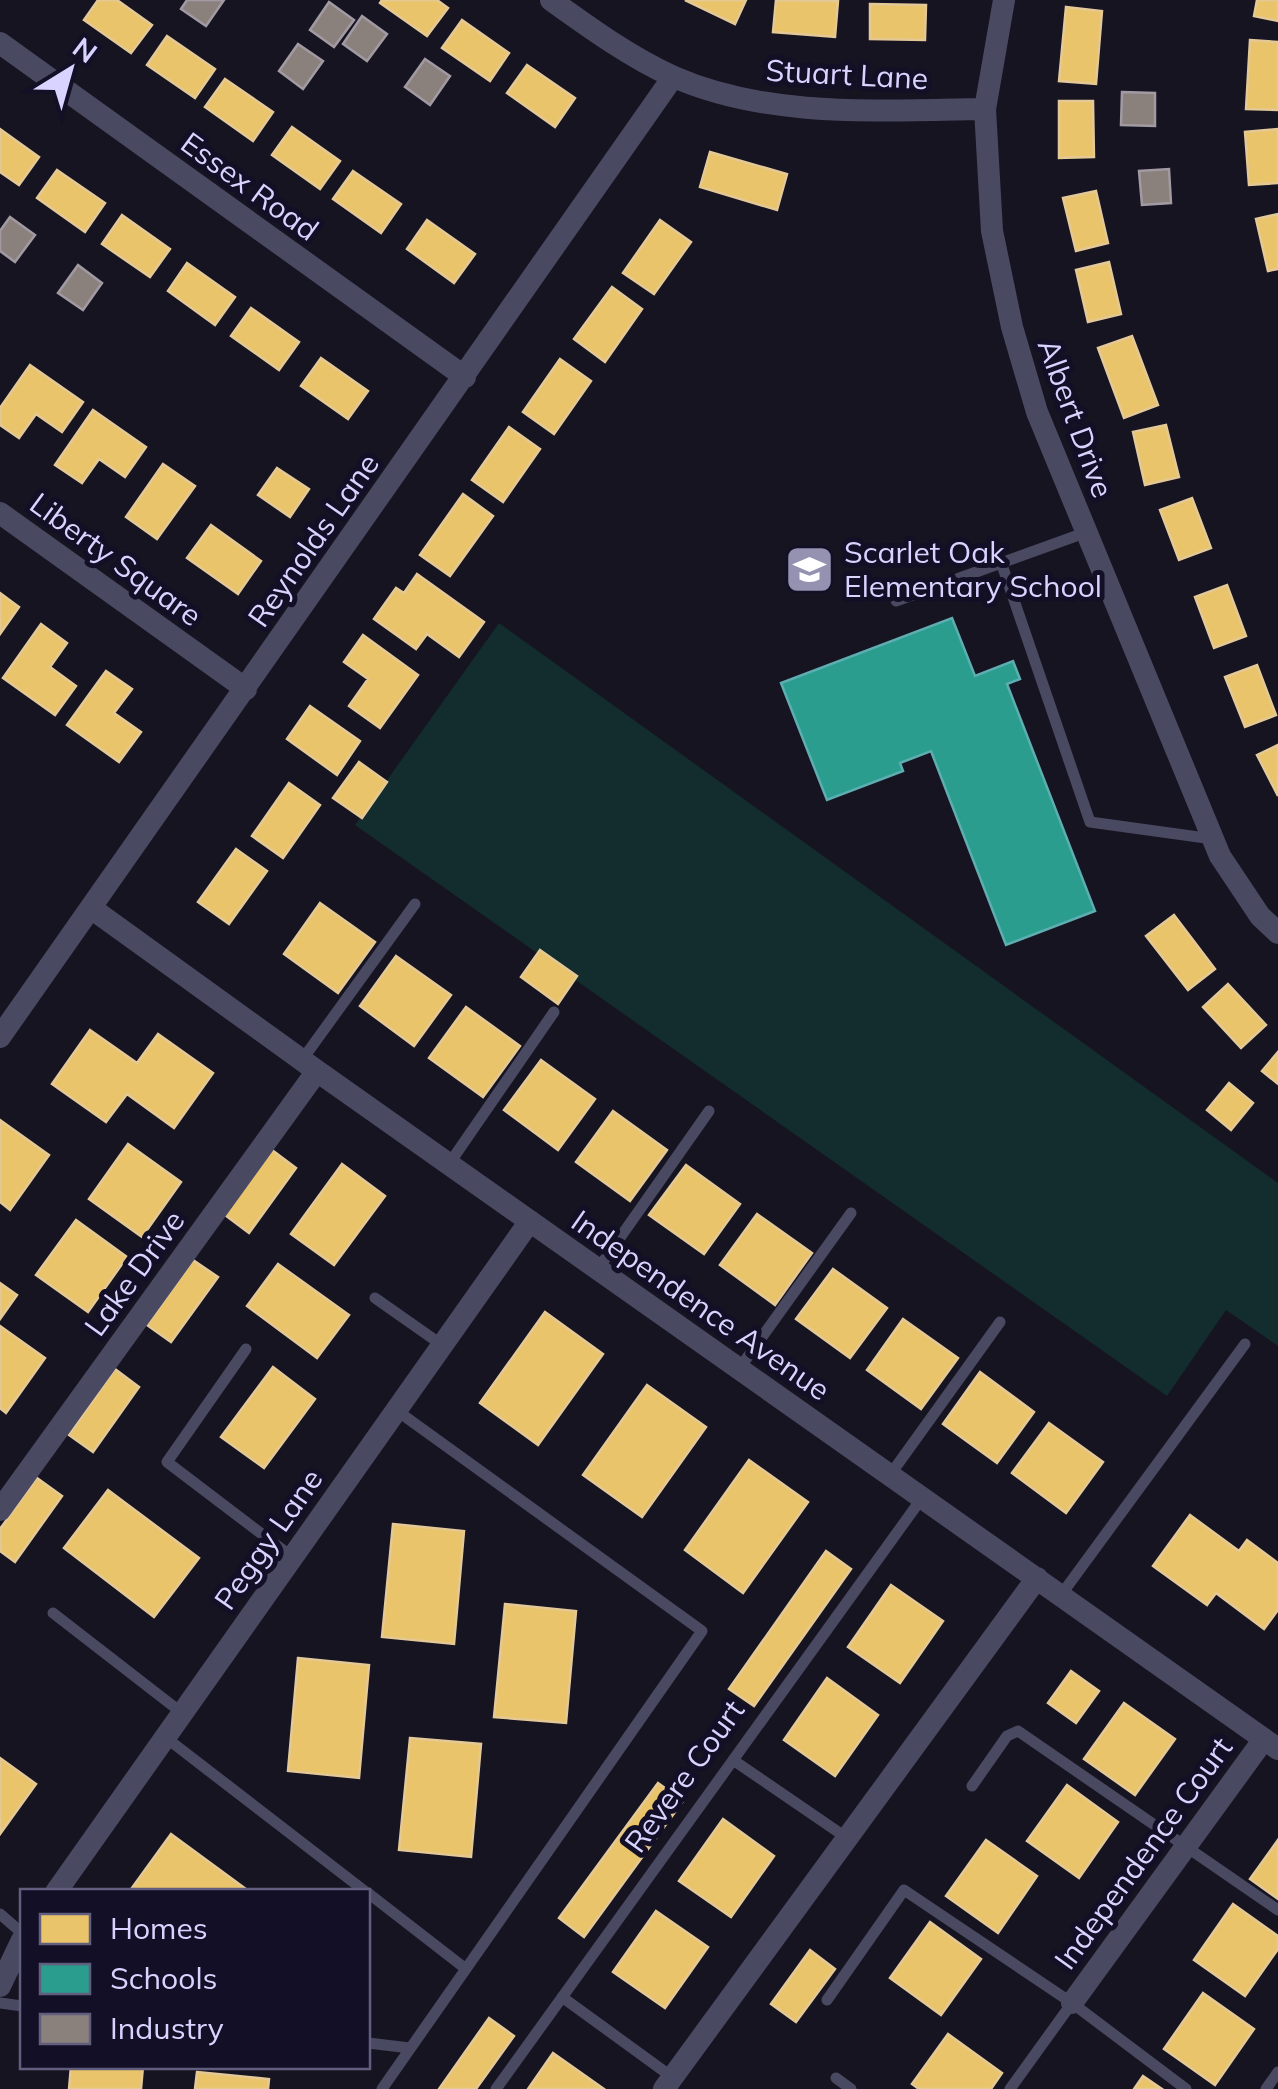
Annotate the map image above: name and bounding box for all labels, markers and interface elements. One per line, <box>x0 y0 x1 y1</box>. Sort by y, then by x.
north arrow <box>20 20 120 120</box>
text: N <box>66 29 104 70</box>
street label: Stuart Lane <box>765 51 929 97</box>
street label: Essex Road <box>174 123 326 249</box>
street label: Albert Drive <box>1030 334 1122 502</box>
street label: Reynolds Lane <box>239 446 387 634</box>
street label: Liberty Square <box>23 484 209 634</box>
place label: Scarlet Oak Elementary School <box>844 533 1102 605</box>
school or university icon: Scarlet Oak Elementary School <box>783 543 835 595</box>
street label: Independence Avenue <box>564 1201 838 1409</box>
street label: Lake Drive <box>76 1203 192 1343</box>
street label: Peggy Lane <box>206 1461 330 1617</box>
street label: Revere Court <box>616 1692 752 1860</box>
street label: Independence Court <box>1046 1729 1240 1977</box>
legend <box>20 1889 370 2069</box>
text: Homes <box>110 1909 208 1947</box>
text: Schools <box>110 1959 217 1997</box>
text: Industry <box>110 2009 224 2047</box>

